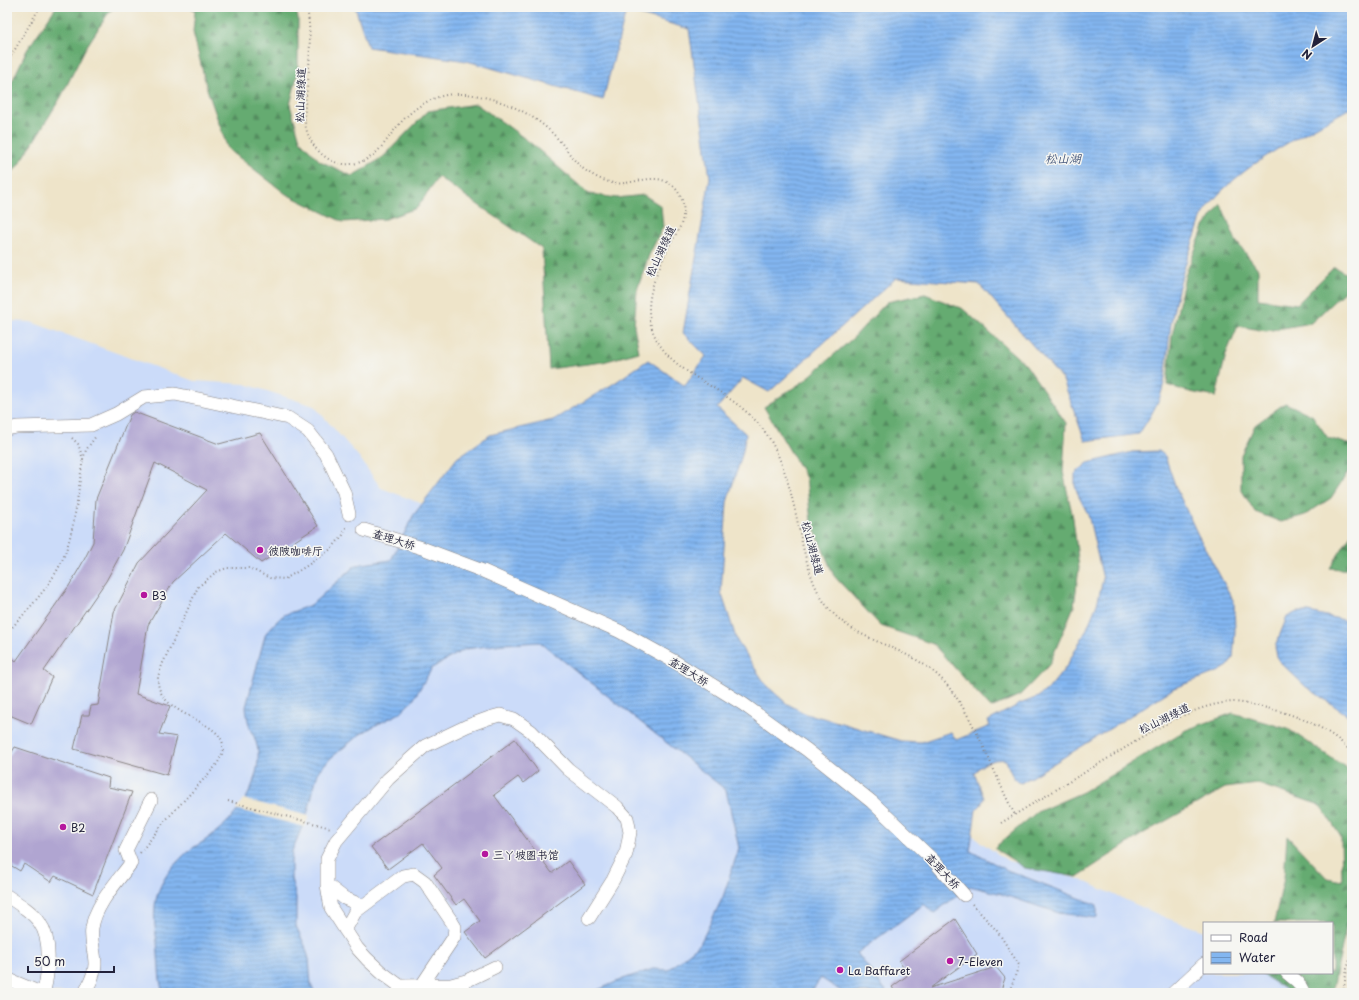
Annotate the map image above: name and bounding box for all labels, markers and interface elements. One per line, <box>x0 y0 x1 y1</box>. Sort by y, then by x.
north arrow <box>1293 26 1333 66</box>
text: N <box>1298 45 1315 64</box>
street label: 松山湖绿道 <box>291 67 309 123</box>
water label: 松山湖 <box>1045 149 1082 167</box>
street label: 松山湖绿道 <box>641 222 679 280</box>
street label: 松山湖绿道 <box>798 519 828 577</box>
street label: 查理大桥 <box>370 524 418 554</box>
place label: 彼陂咖啡厅 <box>268 542 323 559</box>
marker: 彼陂咖啡厅 <box>255 545 265 555</box>
place label: B3 <box>152 587 167 604</box>
marker: B3 <box>139 590 149 600</box>
street label: 查理大桥 <box>666 652 712 690</box>
street label: 松山湖绿道 <box>1136 698 1192 738</box>
place label: B2 <box>71 819 85 836</box>
marker: B2 <box>58 822 68 832</box>
place label: 三丫坡图书馆 <box>493 846 559 863</box>
marker: 三丫坡图书馆 <box>480 849 490 859</box>
street label: 查理大桥 <box>922 849 964 893</box>
legend <box>1203 922 1333 974</box>
text: Road <box>1239 928 1268 946</box>
scale bar <box>28 948 114 974</box>
text: Water <box>1239 948 1276 966</box>
text: 50 m <box>34 952 65 970</box>
place label: 7-Eleven <box>958 953 1003 970</box>
marker: 7-Eleven <box>945 956 955 966</box>
place label: La Baffaret <box>848 962 911 979</box>
marker: La Baffaret <box>835 965 845 975</box>

